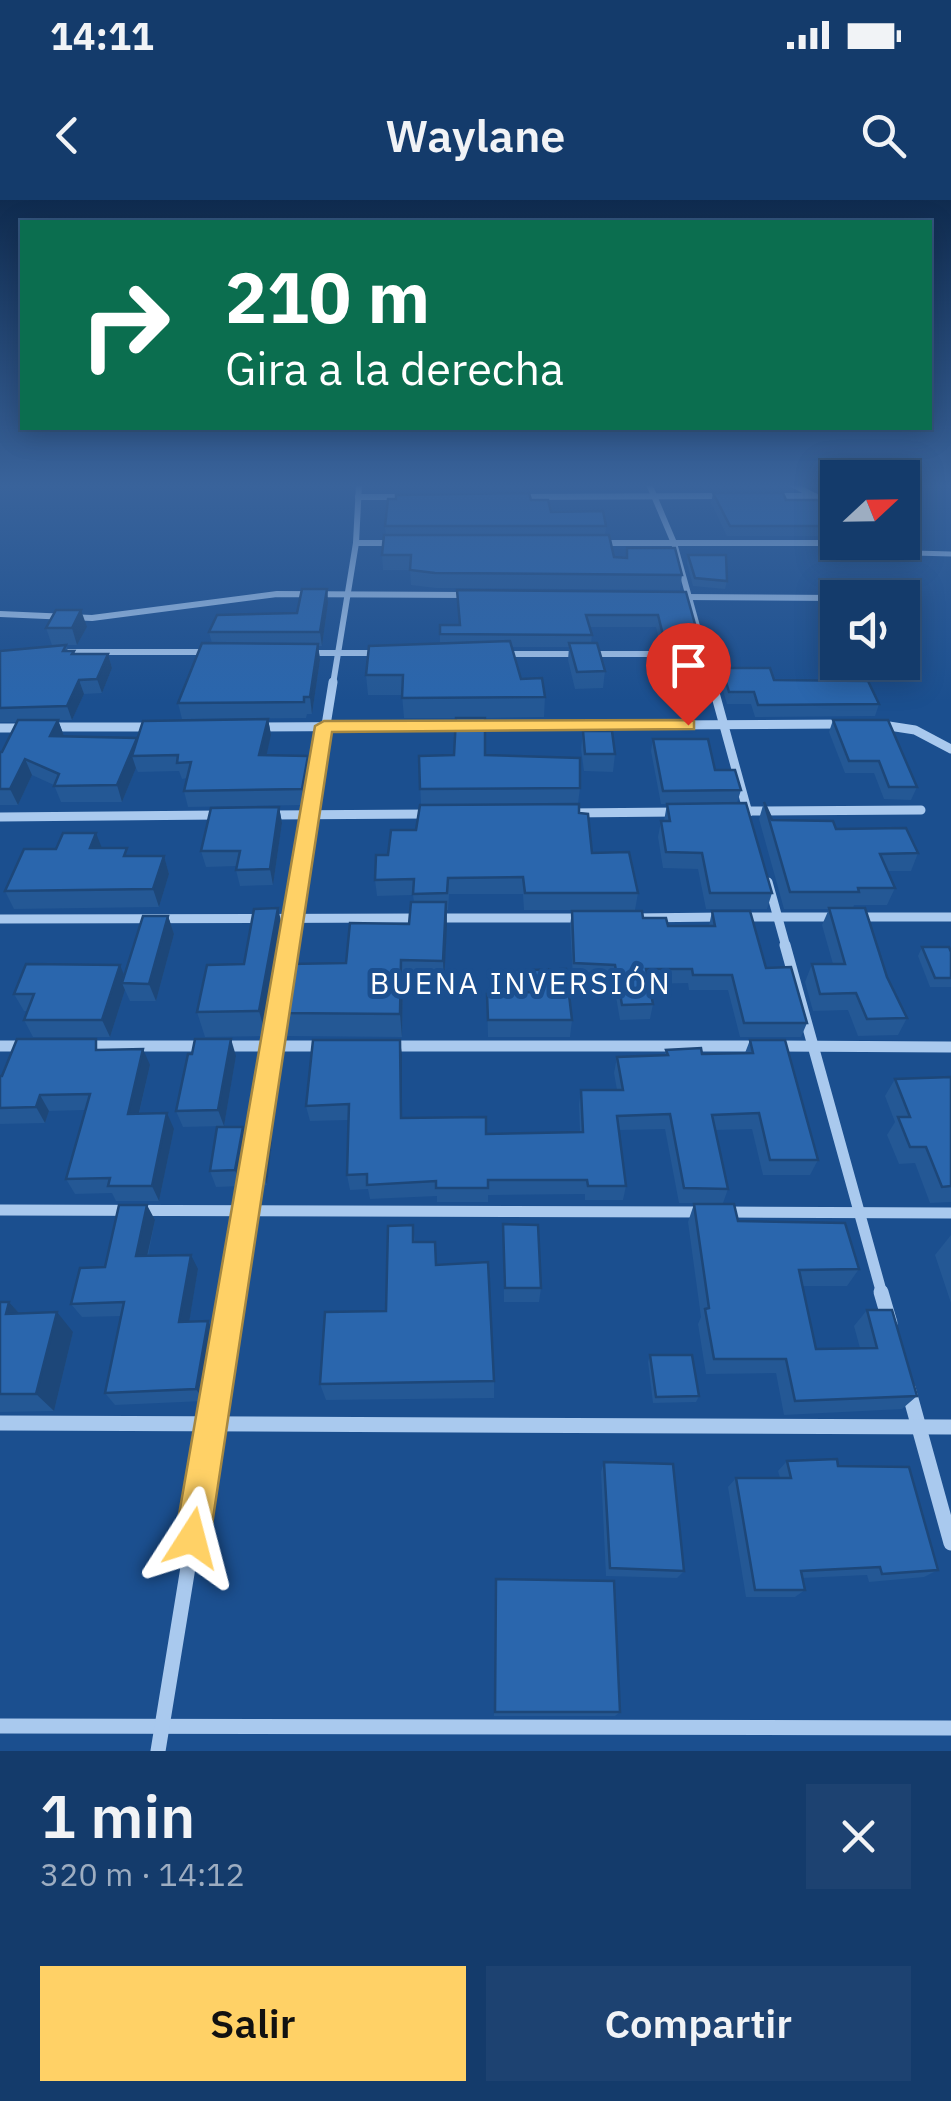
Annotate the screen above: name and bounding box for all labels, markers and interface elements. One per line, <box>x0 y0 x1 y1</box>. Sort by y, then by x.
text: 14:11 <box>50 11 154 60</box>
text: Waylane <box>386 106 565 164</box>
icon: back <box>40 108 95 163</box>
icon: search <box>856 108 911 163</box>
text: 210 m <box>225 251 430 342</box>
icon: right <box>60 260 190 390</box>
text: Gira a la derecha <box>225 339 564 397</box>
north arrow <box>820 460 920 560</box>
map controls <box>820 460 920 680</box>
button: sound <box>820 580 920 680</box>
pin <box>646 623 731 726</box>
icon: arrive <box>661 638 716 693</box>
district label: BUENA INVERSIÓN <box>370 963 672 1002</box>
position arrow <box>140 1486 244 1590</box>
text: 1 min <box>40 1776 195 1855</box>
button: close <box>806 1784 911 1889</box>
text: 320 m · 14:12 <box>40 1853 245 1895</box>
button: Salir <box>40 1966 466 2081</box>
button: Compartir <box>486 1966 911 2081</box>

